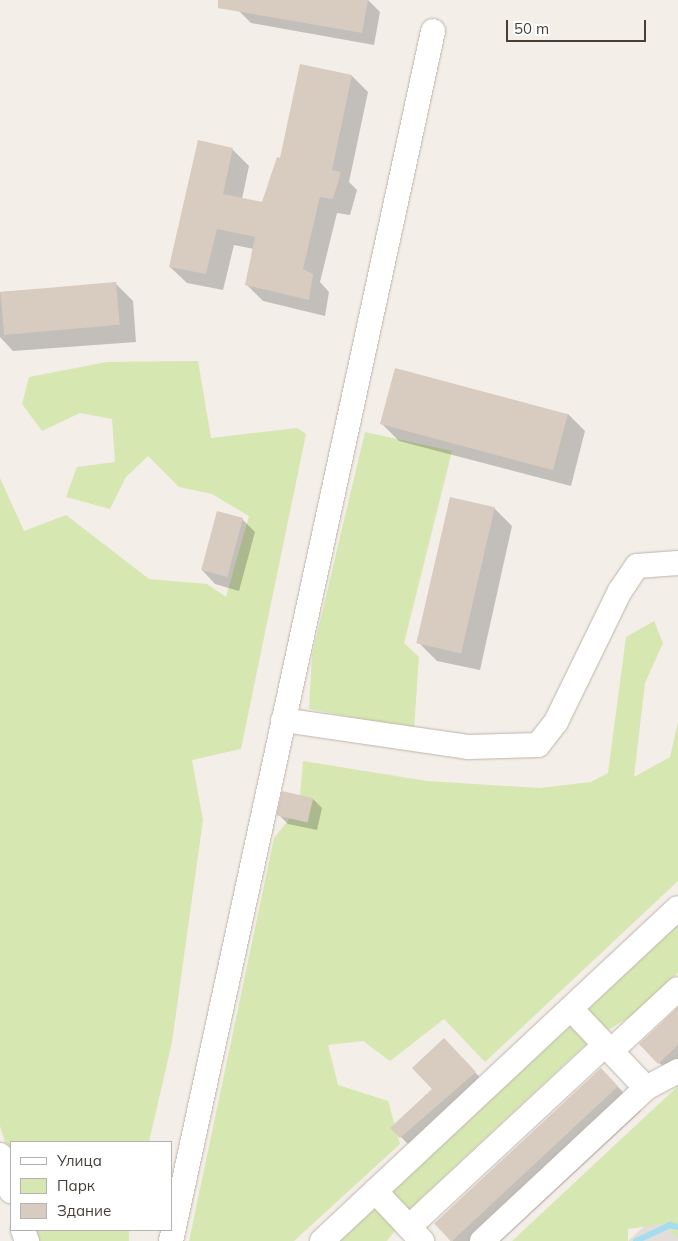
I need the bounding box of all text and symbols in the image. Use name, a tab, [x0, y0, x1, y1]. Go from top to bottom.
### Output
scale bar	[508, 10, 648, 42]
text: 50 m	[514, 19, 549, 38]
legend	[10, 1141, 172, 1231]
text: Улица	[57, 1151, 102, 1170]
text: Парк	[57, 1176, 95, 1195]
text: Здание	[57, 1201, 111, 1220]

